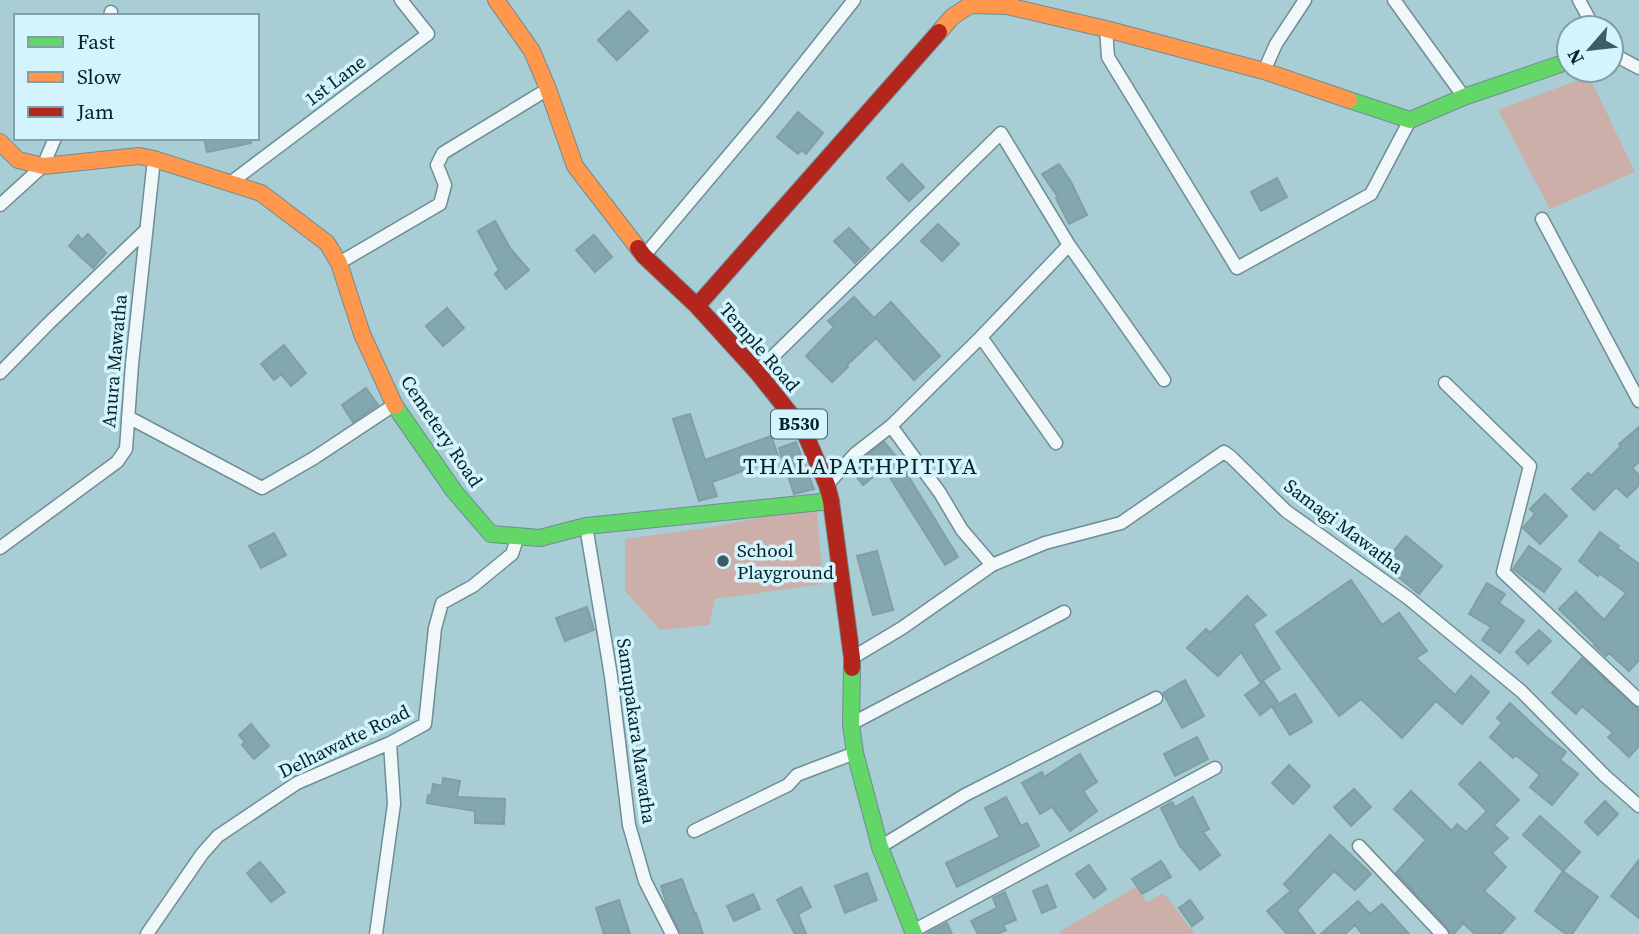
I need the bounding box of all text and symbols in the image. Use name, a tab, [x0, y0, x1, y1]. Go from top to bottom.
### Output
legend	[14, 14, 259, 140]
north arrow	[1555, 14, 1625, 84]
text: Fast	[77, 27, 115, 56]
text: N	[1560, 45, 1590, 69]
street label: 1st Lane	[299, 48, 371, 112]
text: Slow	[77, 62, 121, 91]
text: Jam	[76, 97, 114, 126]
street label: Anura Mawatha	[95, 293, 133, 429]
street label: Temple Road	[714, 297, 806, 397]
street label: Cemetery Road	[395, 370, 489, 492]
road number: B530	[771, 410, 827, 438]
district label: THALAPATHPITIYA	[743, 450, 979, 482]
street label: Samagi Mawatha	[1279, 473, 1409, 580]
place label: School Playground	[737, 537, 834, 585]
marker: School Playground	[715, 553, 731, 569]
street label: Samupakara Mawatha	[611, 637, 663, 826]
street label: Delhawatte Road	[274, 698, 414, 784]

